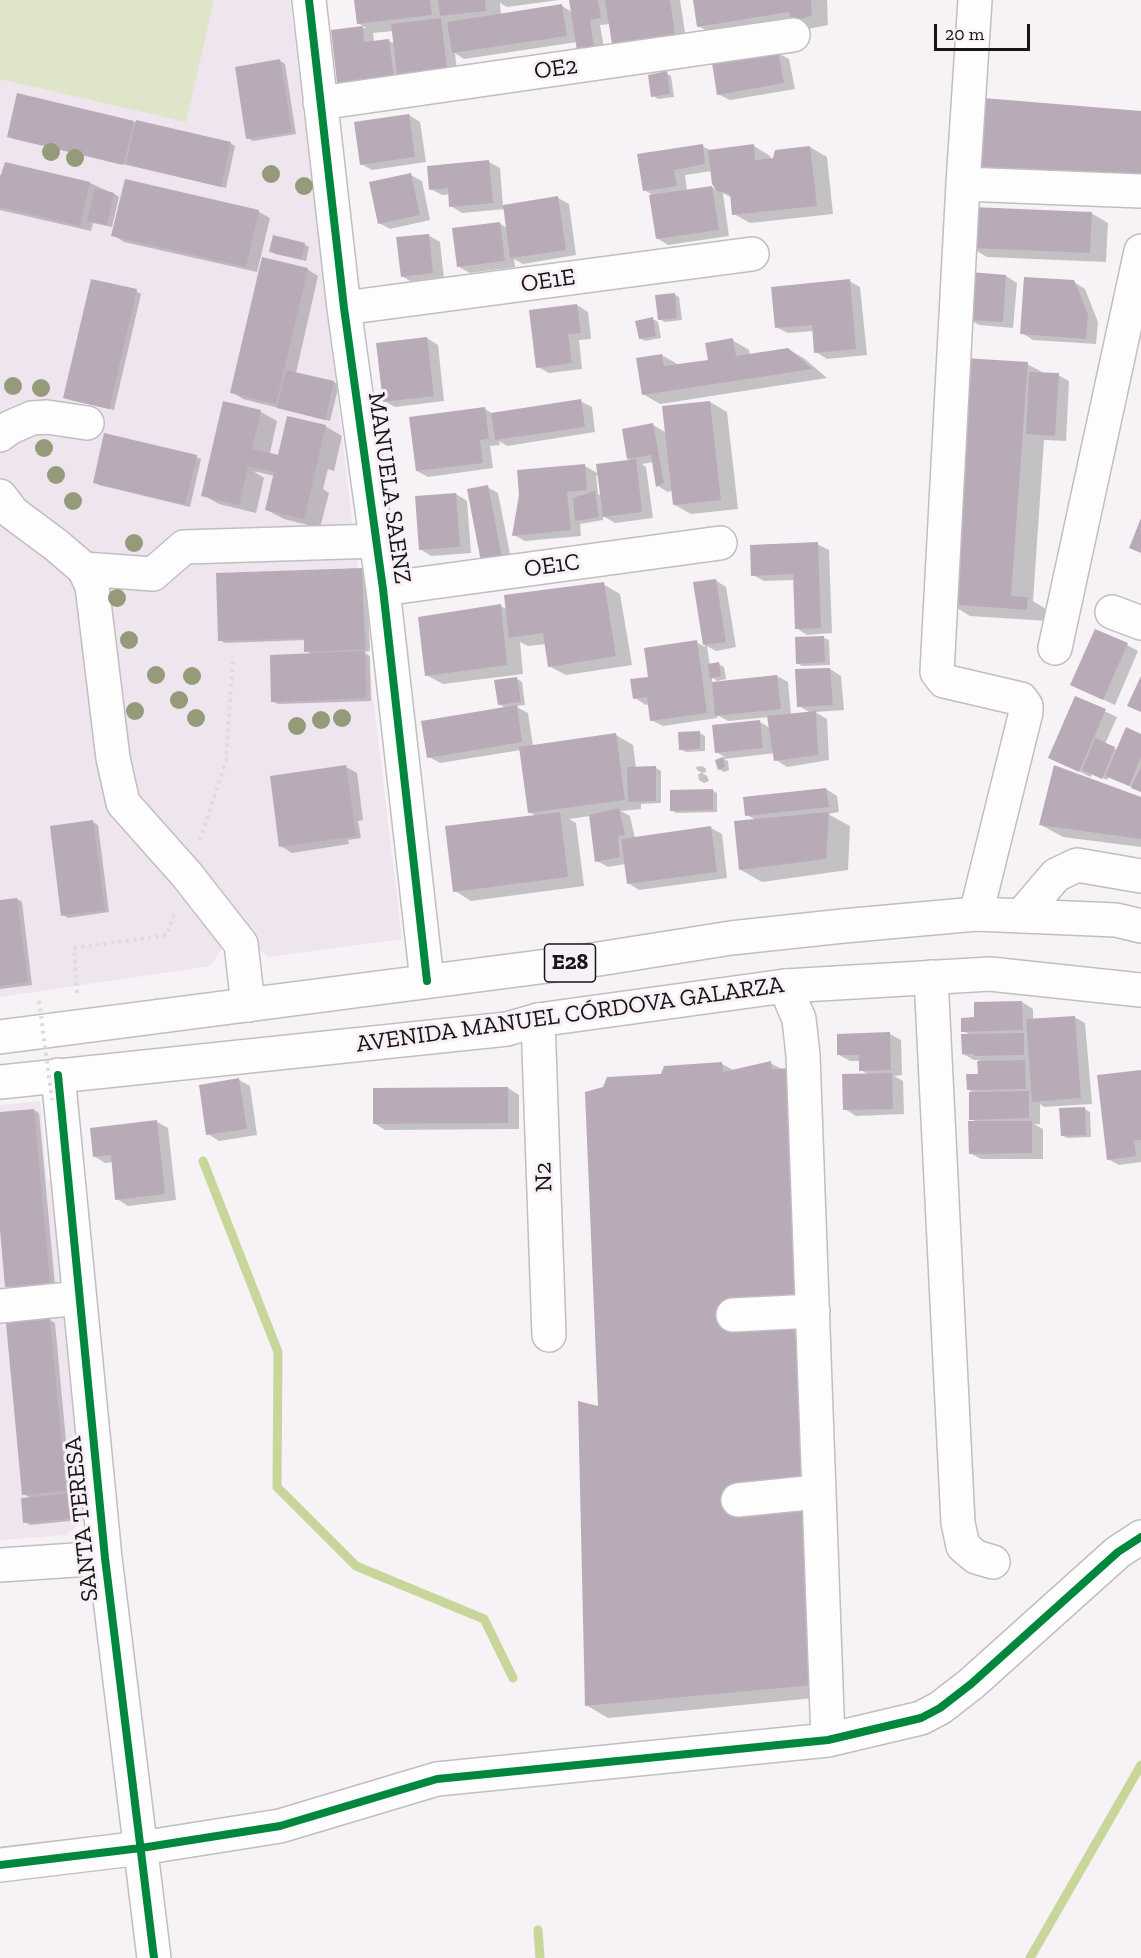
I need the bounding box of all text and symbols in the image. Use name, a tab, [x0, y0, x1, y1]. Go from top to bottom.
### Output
scale bar	[937, 12, 1033, 50]
text: 20 m	[945, 23, 984, 45]
street label: OE2	[532, 52, 580, 86]
street label: OE1E	[519, 263, 577, 299]
street label: MANUELA SAENZ	[361, 390, 417, 586]
street label: OE1C	[522, 548, 582, 584]
road number: E28	[544, 944, 596, 982]
street label: AVENIDA MANUEL CÓRDOVA GALARZA	[354, 971, 786, 1059]
street label: N2	[529, 1161, 559, 1193]
street label: SANTA TERESA	[59, 1435, 105, 1603]

